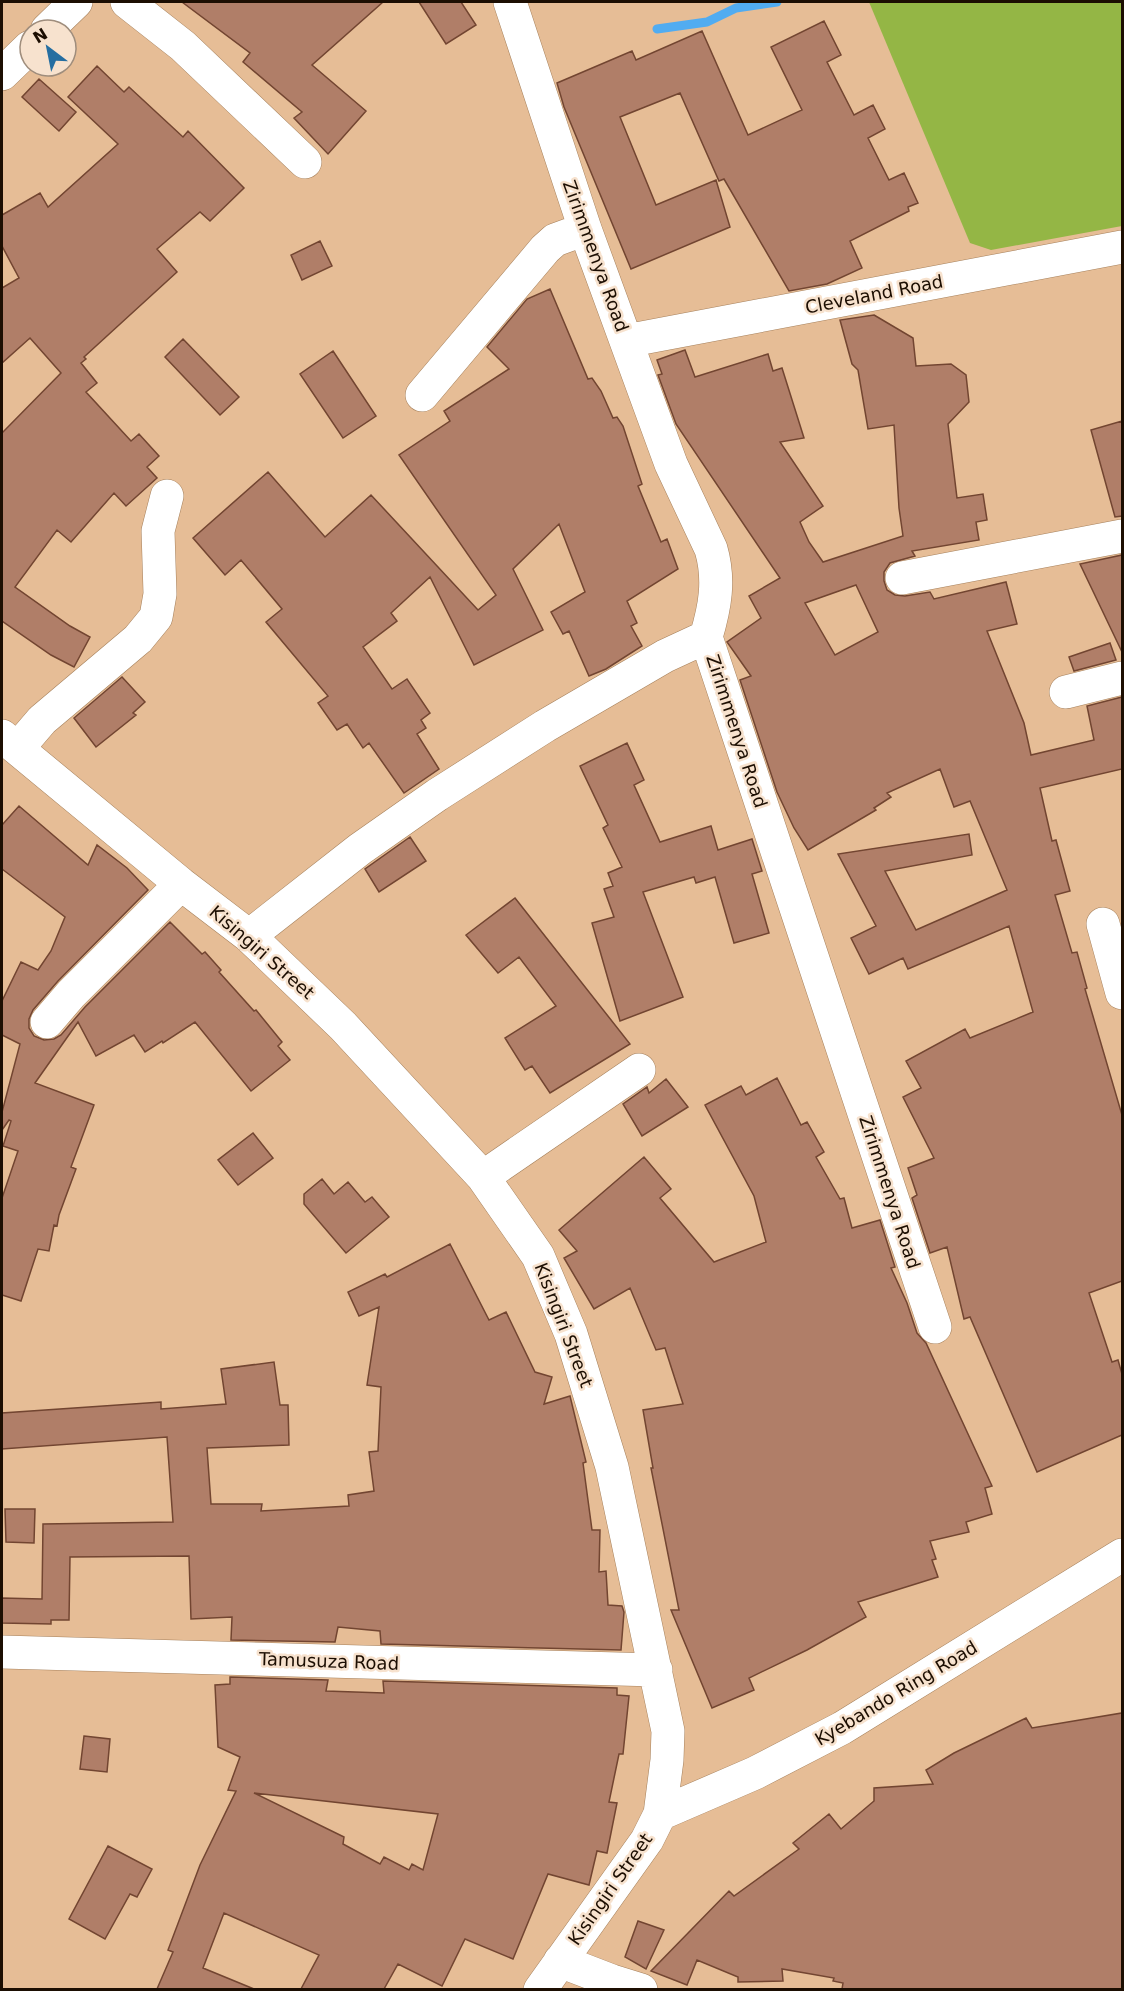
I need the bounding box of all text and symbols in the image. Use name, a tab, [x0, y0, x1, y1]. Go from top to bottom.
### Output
north arrow	[18, 18, 78, 78]
text: N	[30, 24, 51, 47]
street label: Zirimmenya Road	[559, 177, 633, 335]
street label: Cleveland Road	[803, 270, 945, 318]
street label: Zirimmenya Road	[702, 652, 772, 810]
street label: Kisingiri Street	[205, 901, 319, 1003]
street label: Zirimmenya Road	[855, 1113, 925, 1271]
street label: Kisingiri Street	[531, 1260, 597, 1390]
street label: Kyebando Ring Road	[811, 1636, 981, 1750]
street label: Tamusuza Road	[258, 1648, 399, 1674]
street label: Kisingiri Street	[564, 1829, 656, 1949]

